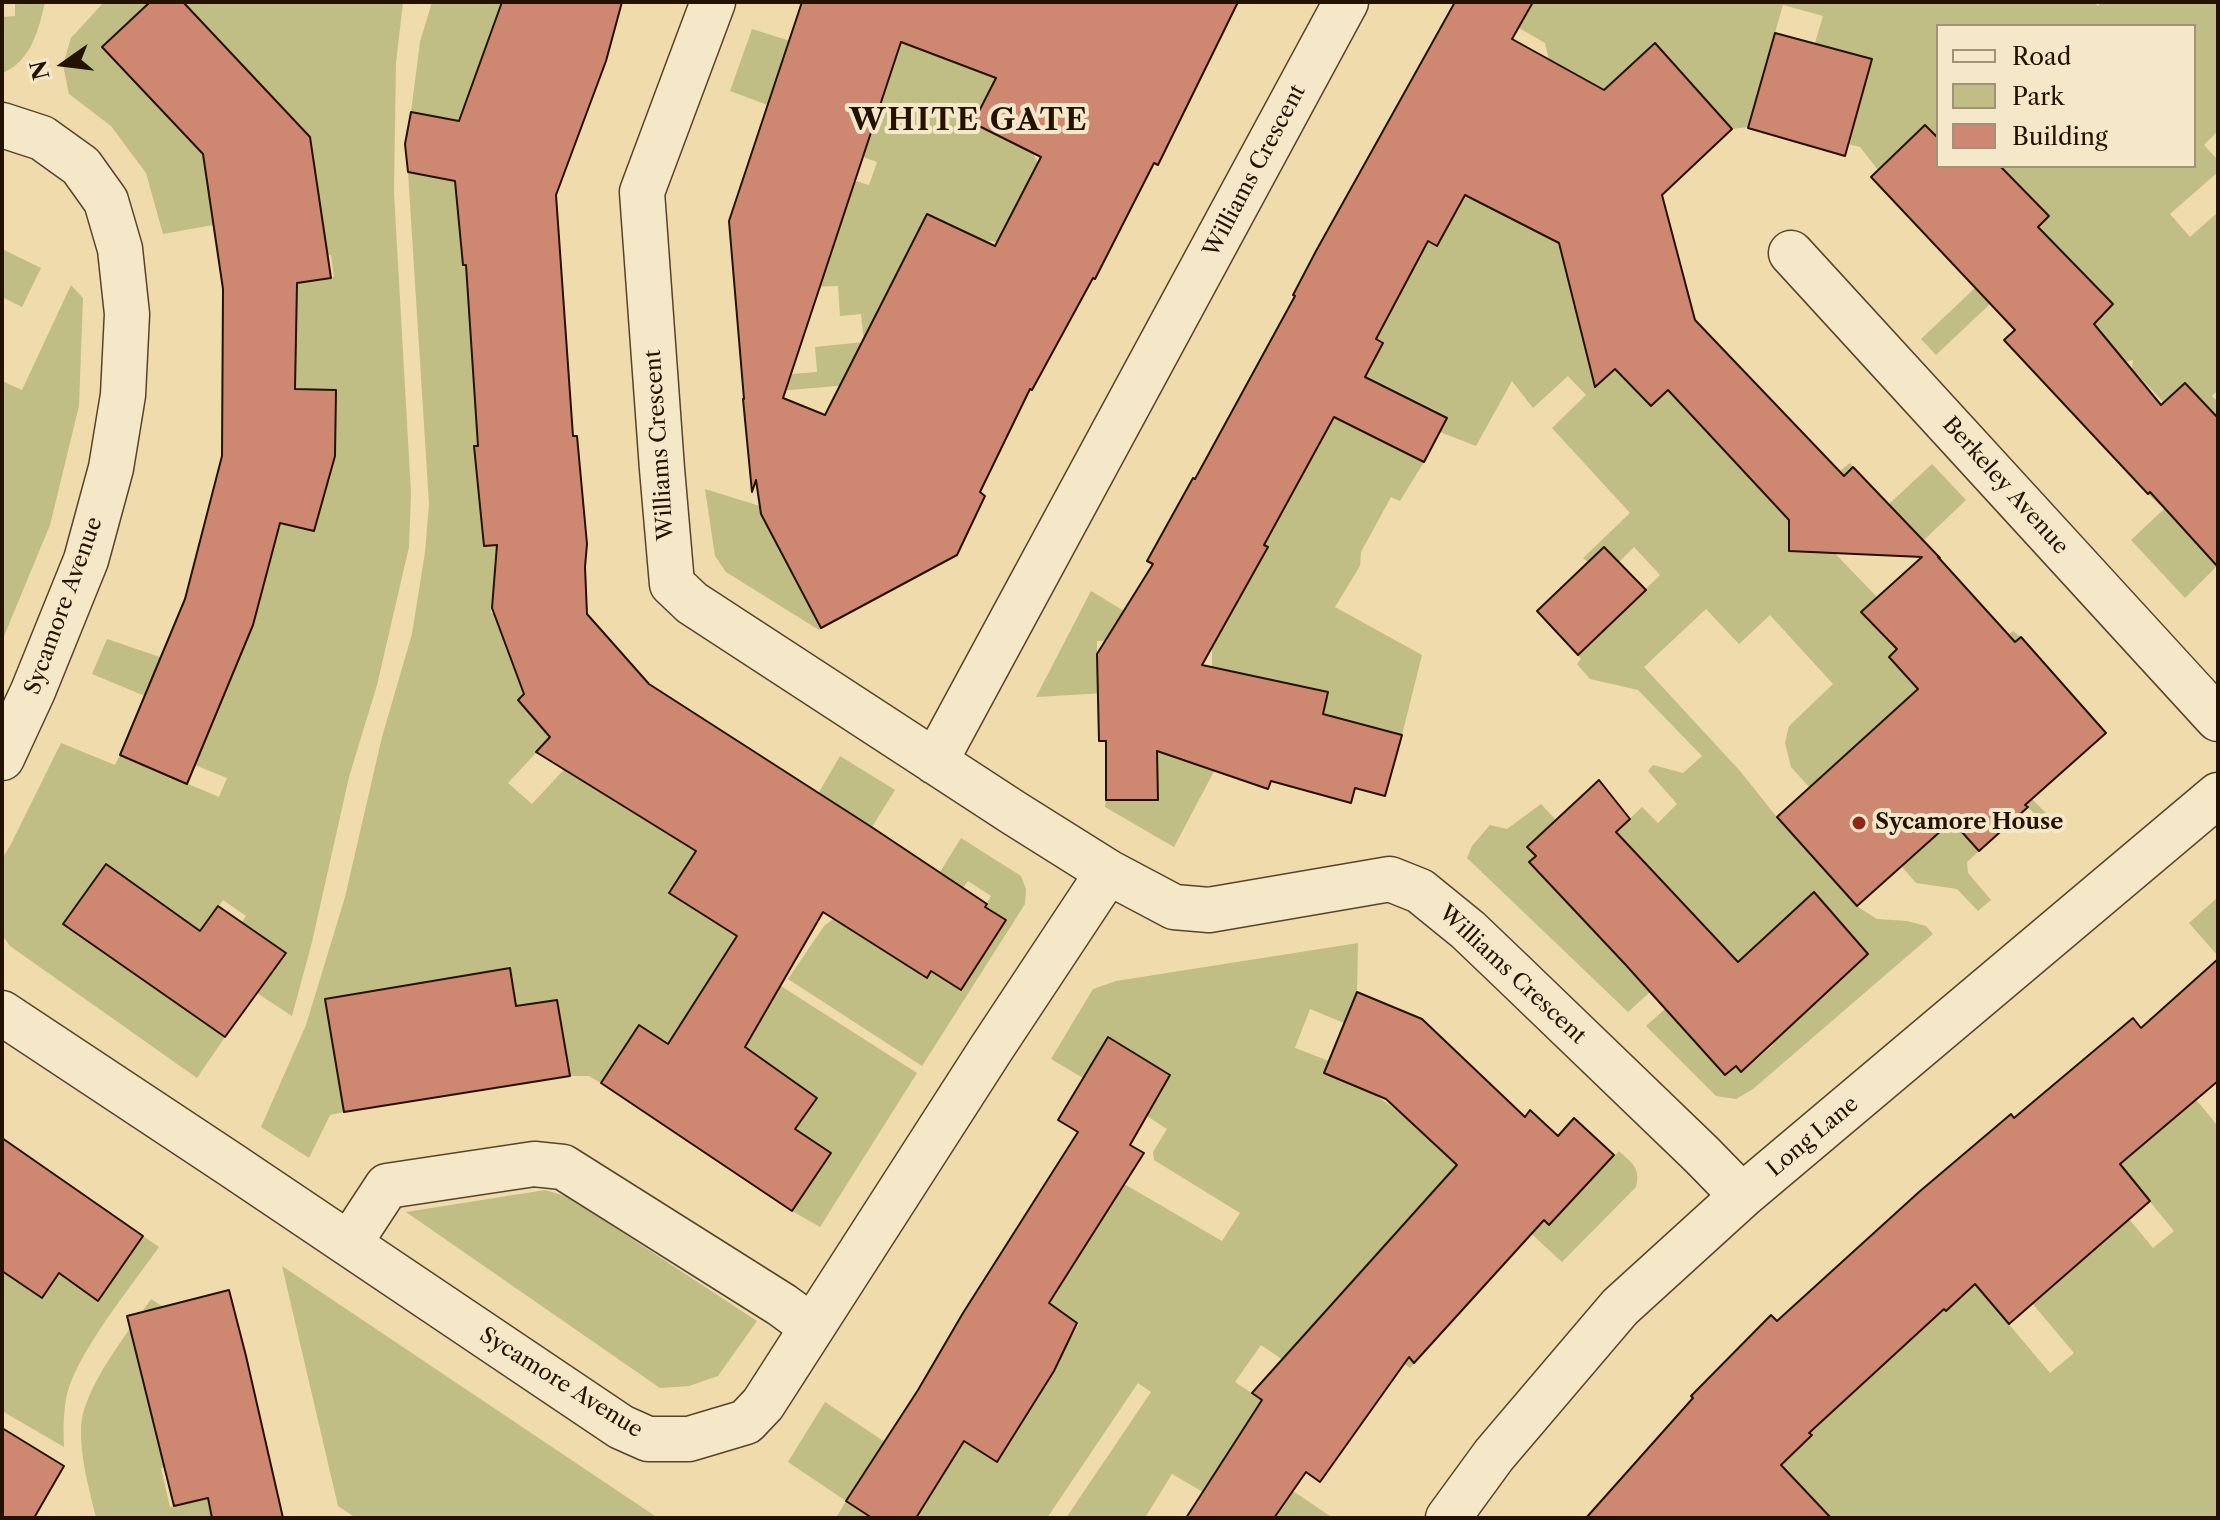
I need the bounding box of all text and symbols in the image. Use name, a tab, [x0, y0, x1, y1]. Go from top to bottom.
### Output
north arrow	[24, 24, 104, 104]
legend	[1936, 24, 2196, 168]
text: Road	[2012, 42, 2071, 71]
text: N	[25, 57, 56, 82]
street label: Williams Crescent	[1198, 80, 1312, 262]
text: Park	[2012, 82, 2064, 111]
district label: WHITE GATE	[849, 103, 1089, 139]
text: Building	[2012, 122, 2108, 151]
street label: Williams Crescent	[640, 349, 680, 541]
street label: Berkeley Avenue	[1936, 412, 2074, 560]
street label: Sycamore Avenue	[20, 514, 108, 698]
place label: Sycamore House	[1875, 810, 2063, 836]
marker: Sycamore House	[1850, 814, 1868, 832]
street label: Williams Crescent	[1433, 900, 1591, 1050]
street label: Long Lane	[1762, 1091, 1864, 1183]
street label: Sycamore Avenue	[475, 1322, 647, 1444]

